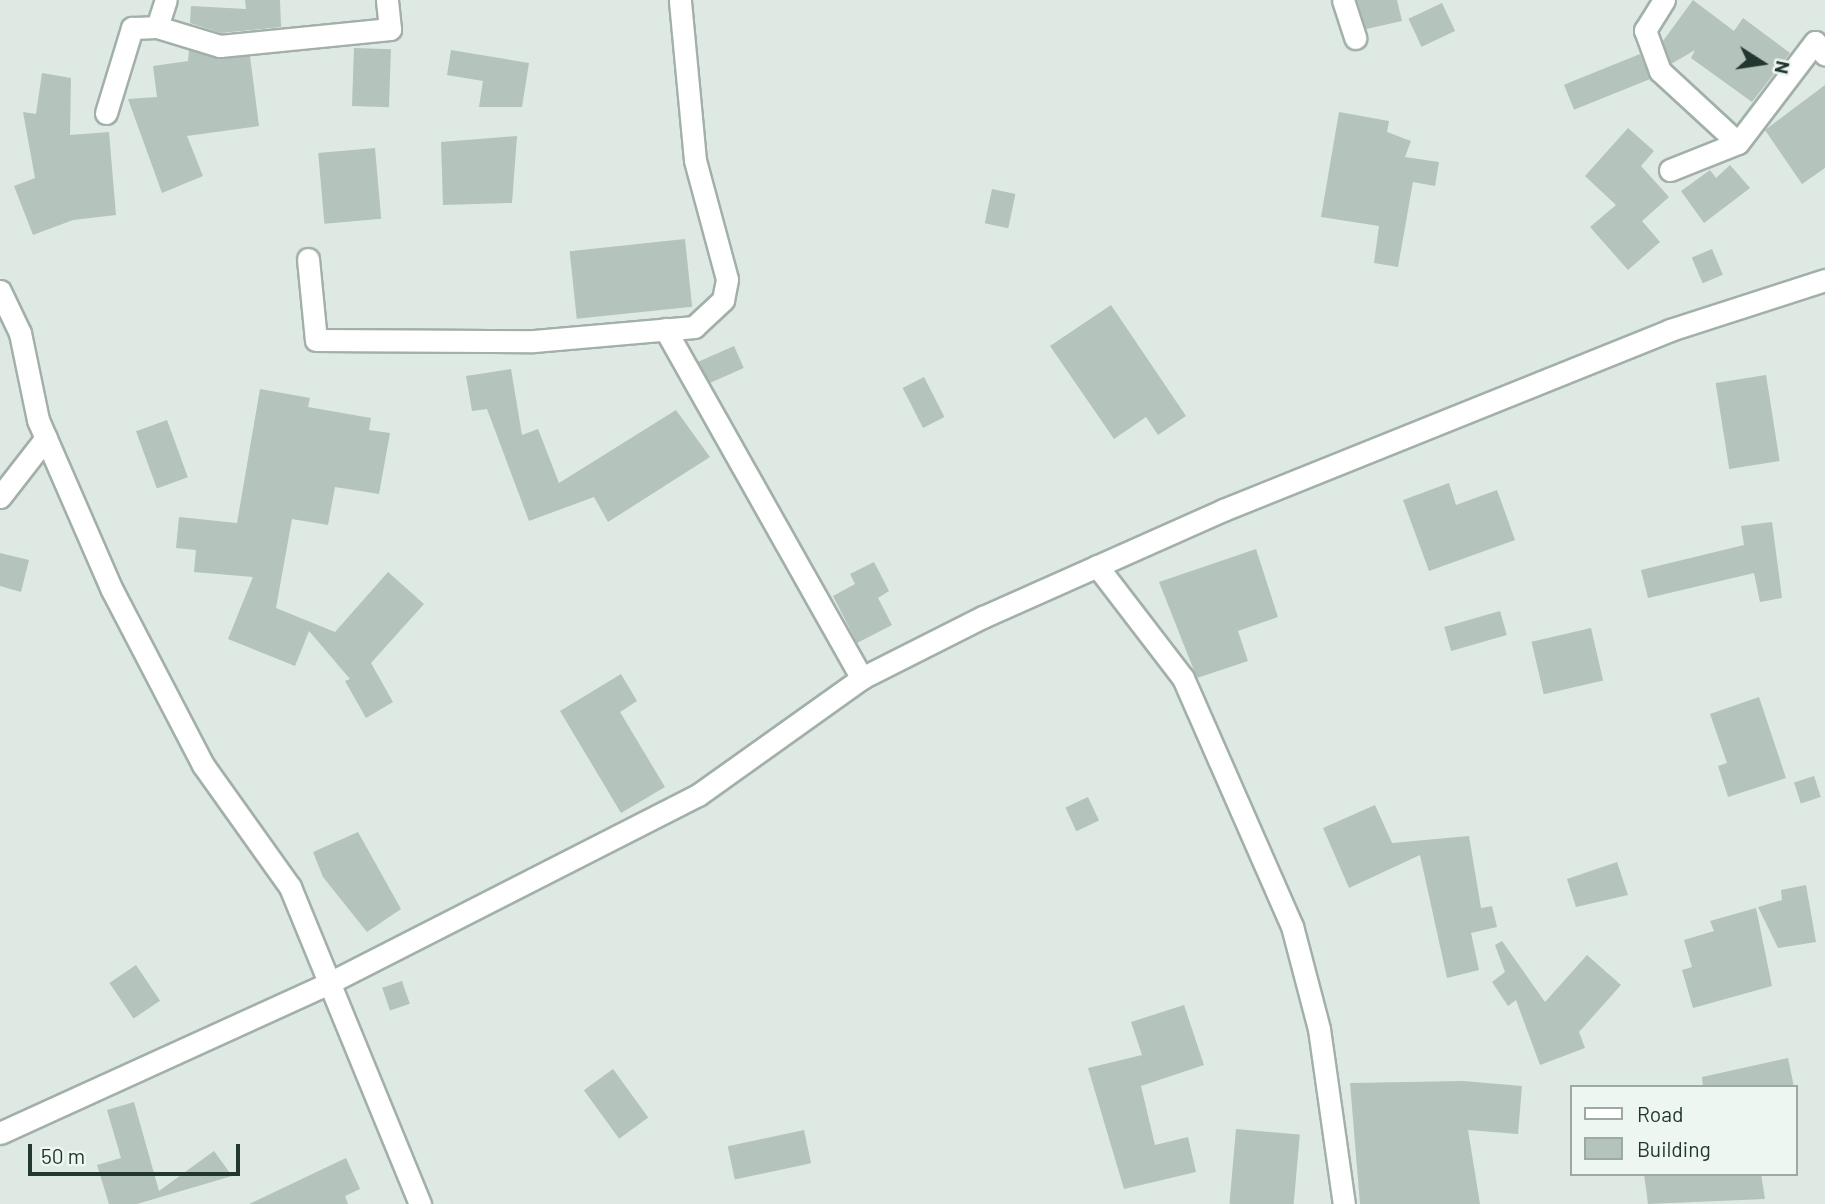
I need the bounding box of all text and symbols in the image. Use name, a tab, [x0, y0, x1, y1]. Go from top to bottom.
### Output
north arrow	[1727, 28, 1797, 98]
text: N	[1770, 59, 1796, 76]
legend	[1570, 1085, 1797, 1176]
text: Road	[1637, 1101, 1683, 1126]
scale bar	[32, 1130, 243, 1174]
text: Building	[1637, 1136, 1711, 1161]
text: 50 m	[41, 1143, 85, 1168]

